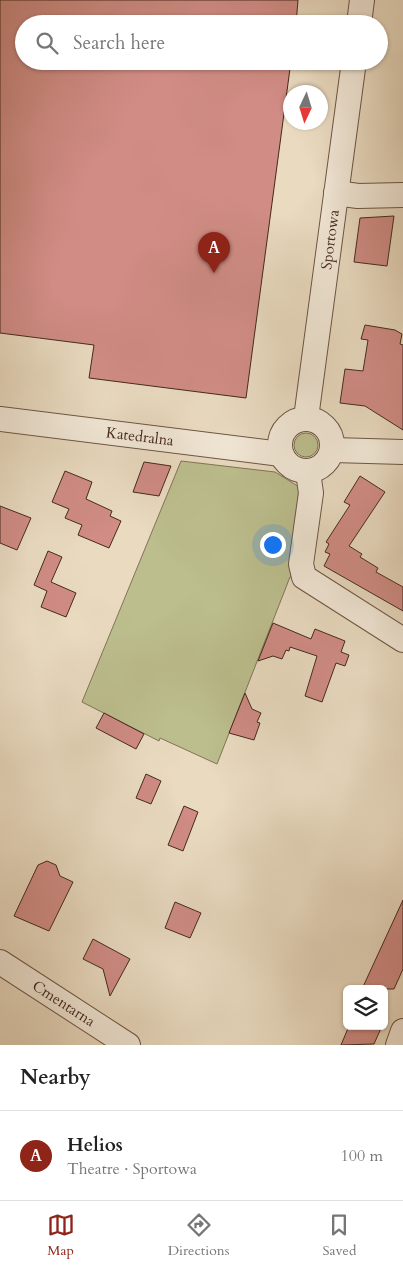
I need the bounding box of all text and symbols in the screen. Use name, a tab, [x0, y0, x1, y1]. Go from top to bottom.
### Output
search box	[15, 15, 388, 70]
icon: search	[33, 29, 61, 57]
text: Search here	[73, 30, 165, 56]
north arrow	[283, 85, 328, 130]
street label: Sportowa	[316, 208, 344, 271]
pin: A	[198, 232, 230, 273]
street label: Katedralna	[105, 422, 175, 451]
your location	[260, 532, 286, 558]
street label: Cmentarna	[28, 976, 100, 1031]
map controls	[343, 985, 388, 1030]
button: layers	[343, 985, 388, 1030]
text: Nearby	[20, 1063, 91, 1092]
text: Helios	[67, 1132, 123, 1158]
text: A	[30, 1145, 42, 1167]
text: 100 m	[341, 1145, 383, 1167]
text: Theatre · Sportowa	[67, 1158, 197, 1180]
tab: Map	[47, 1211, 75, 1260]
tab: Directions	[168, 1211, 229, 1260]
tab: Saved	[322, 1211, 356, 1260]

